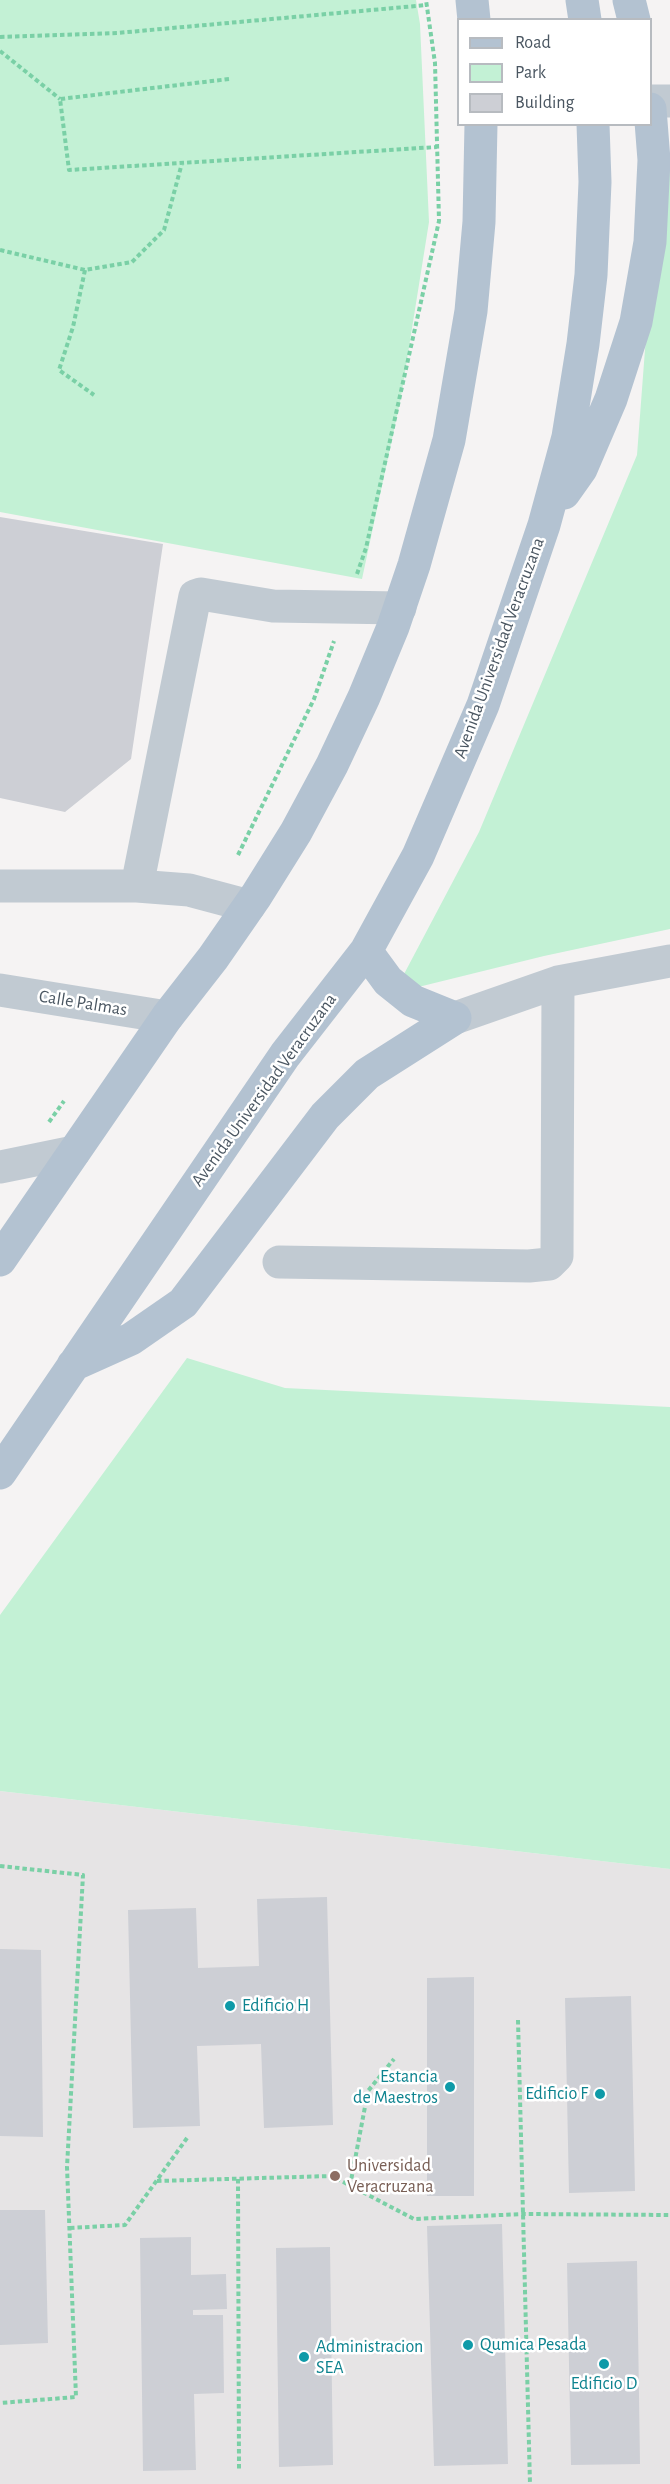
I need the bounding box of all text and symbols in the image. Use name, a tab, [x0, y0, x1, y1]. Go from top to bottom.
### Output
legend	[457, 18, 652, 126]
text: Road	[515, 34, 551, 52]
text: Park	[515, 64, 546, 82]
text: Building	[515, 94, 574, 112]
street label: Avenida Universidad Veracruzana	[449, 535, 549, 761]
street label: Calle Palmas	[37, 985, 129, 1021]
street label: Avenida Universidad Veracruzana	[187, 989, 341, 1191]
place label: Edificio H	[242, 1995, 309, 2017]
marker: Edificio H	[223, 1999, 237, 2013]
place label: Estancia de Maestros	[353, 2066, 438, 2108]
marker: Estancia de Maestros	[443, 2080, 457, 2094]
place label: Edificio F	[525, 2083, 588, 2105]
marker: Edificio F	[593, 2087, 607, 2101]
place label: Universidad Veracruzana	[347, 2155, 434, 2198]
marker: Universidad Veracruzana	[328, 2169, 342, 2183]
place label: Qumica Pesada	[480, 2334, 587, 2356]
place label: Administracion SEA	[316, 2336, 423, 2378]
marker: Qumica Pesada	[461, 2338, 475, 2352]
marker: Administracion SEA	[297, 2350, 311, 2364]
marker: Edificio D	[597, 2357, 611, 2371]
place label: Edificio D	[571, 2373, 637, 2395]

